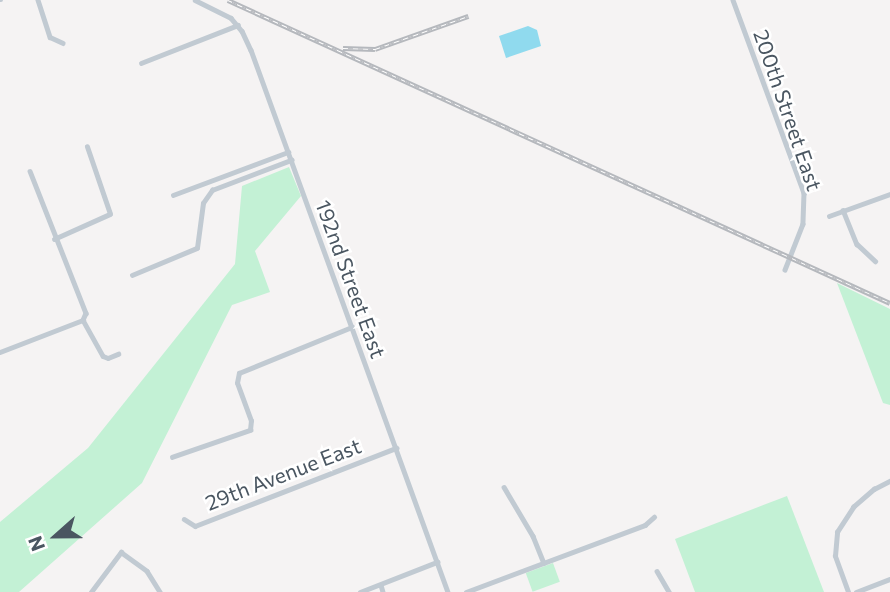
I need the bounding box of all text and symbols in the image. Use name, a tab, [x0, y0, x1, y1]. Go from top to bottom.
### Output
street label: 200th Street East	[749, 26, 827, 194]
street label: 192nd Street East	[311, 196, 391, 362]
street label: 29th Avenue East	[202, 433, 364, 515]
north arrow	[21, 501, 91, 571]
text: N	[23, 533, 49, 554]

